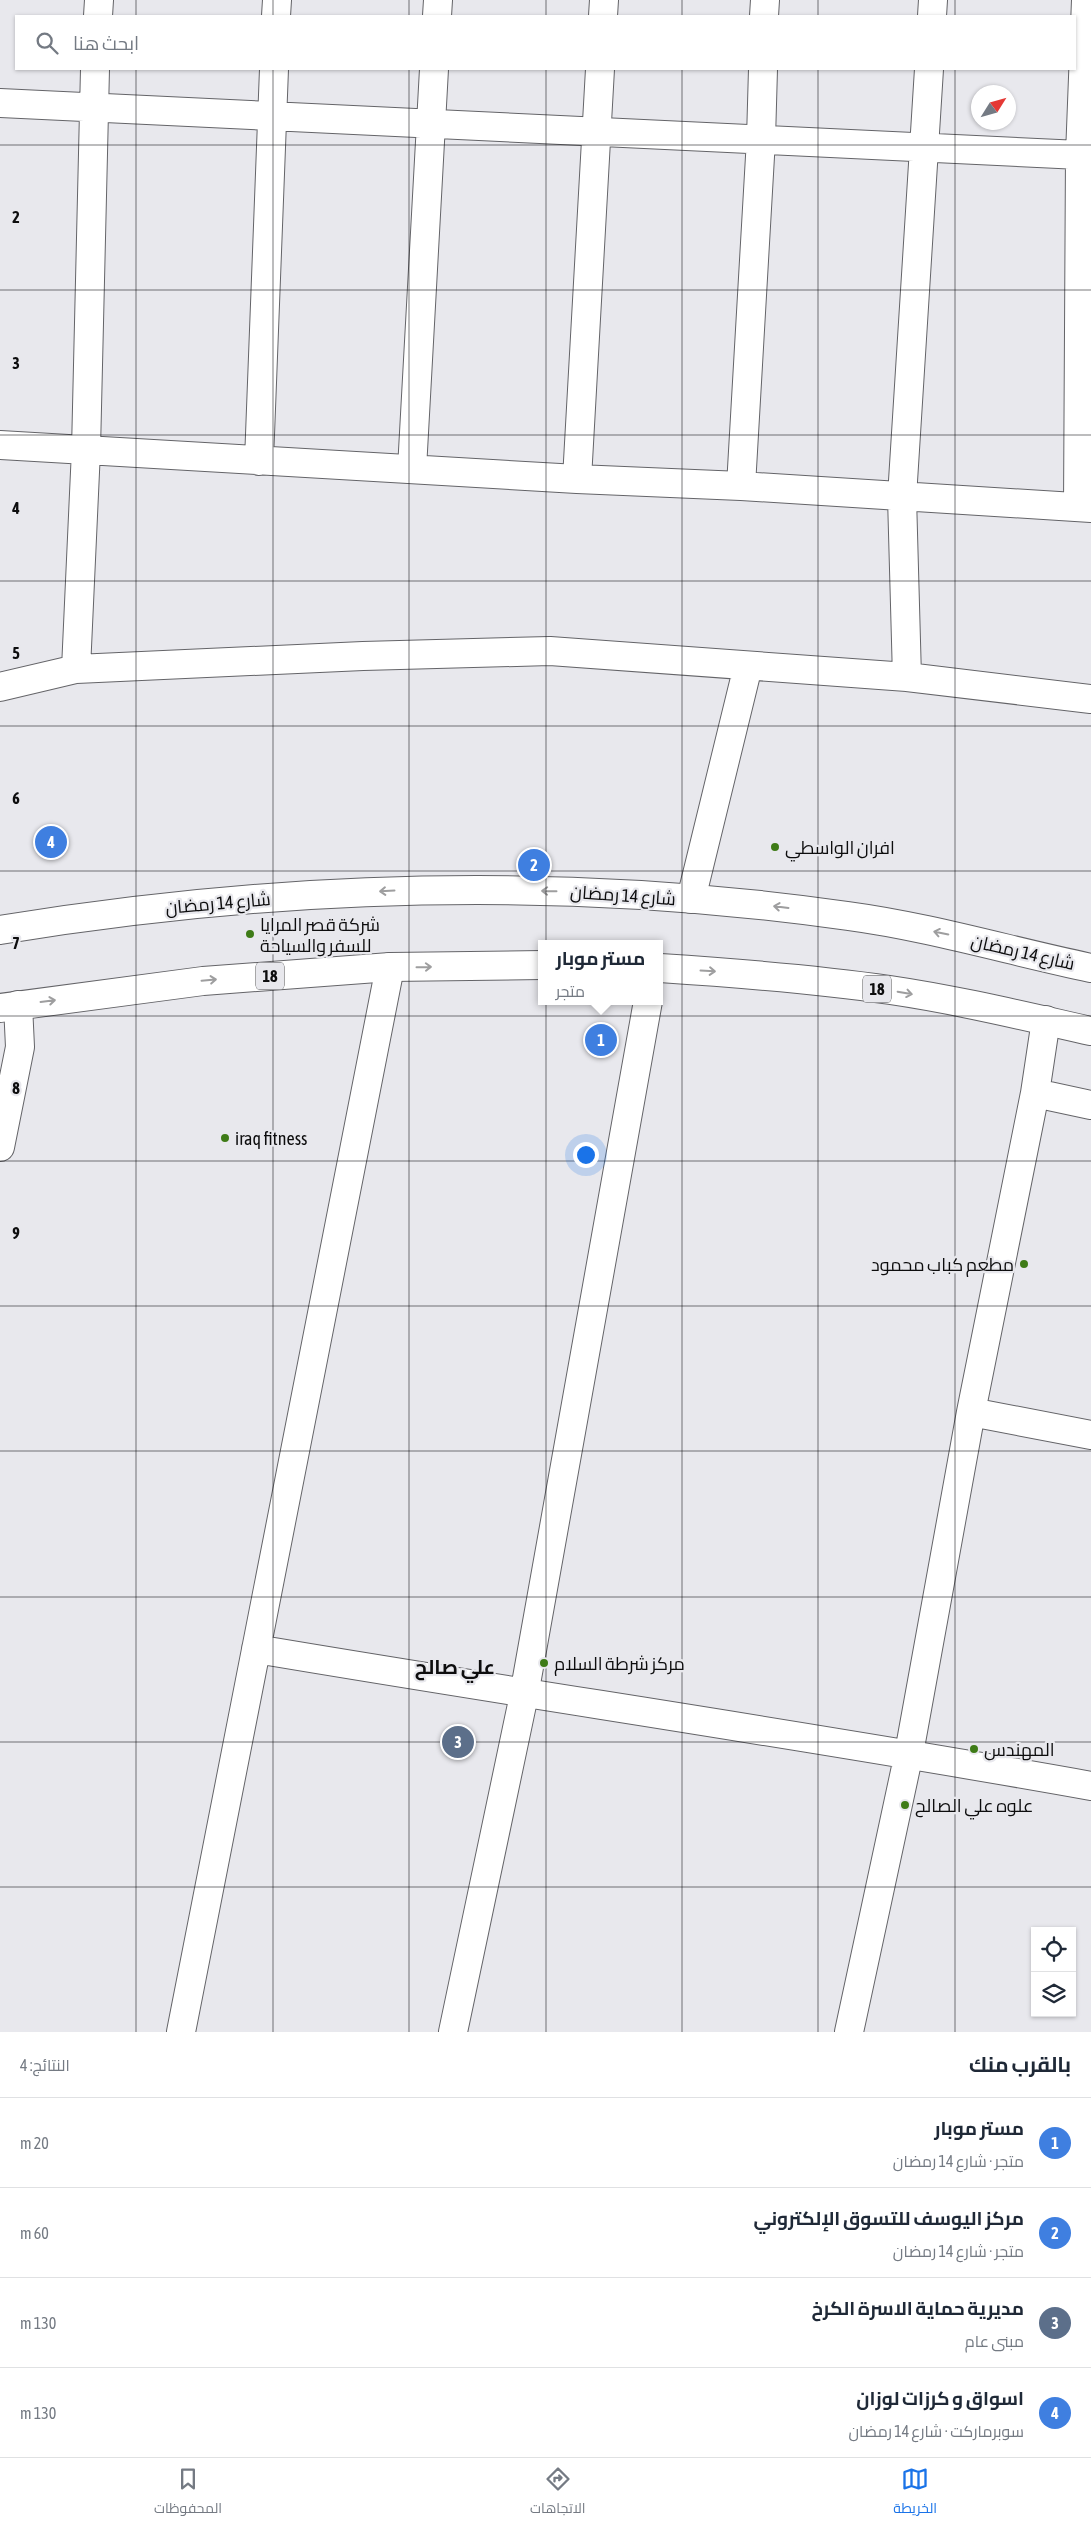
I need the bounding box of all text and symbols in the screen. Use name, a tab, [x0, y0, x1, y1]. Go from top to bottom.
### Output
search box	[15, 15, 1076, 70]
icon: search	[33, 29, 61, 57]
text: ابحث هنا	[73, 32, 139, 54]
north arrow	[971, 85, 1016, 130]
text: 2	[12, 208, 20, 226]
text: 3	[12, 354, 20, 372]
text: 4	[11, 499, 20, 517]
text: 5	[12, 644, 20, 662]
text: 6	[12, 789, 20, 807]
pin: 4	[35, 823, 67, 861]
place label: افران الواسطي	[785, 837, 895, 862]
marker: افران الواسطي	[769, 841, 781, 853]
pin: 2	[518, 846, 550, 884]
street label: شارع 14 رمضان	[569, 881, 676, 911]
one-way arrow	[541, 886, 558, 896]
one-way arrow	[379, 887, 395, 896]
street label: شارع 14 رمضان	[164, 888, 272, 920]
one-way arrow	[773, 902, 789, 912]
place label: شركة قصر المرايا للسفر والسياحة	[260, 914, 380, 957]
marker: شركة قصر المرايا للسفر والسياحة	[244, 928, 256, 940]
one-way arrow	[934, 928, 950, 937]
street label: شارع 14 رمضان	[969, 930, 1077, 976]
text: 7	[12, 934, 20, 952]
popup	[538, 940, 663, 1005]
text: مستر موبار	[556, 947, 645, 969]
road number: 18	[256, 962, 284, 989]
one-way arrow	[416, 962, 432, 971]
one-way arrow	[700, 966, 716, 976]
one-way arrow	[201, 975, 217, 985]
road number: 18	[863, 976, 891, 1002]
text: متجر	[556, 982, 585, 1000]
one-way arrow	[896, 988, 912, 998]
one-way arrow	[40, 996, 56, 1006]
pin: 1	[585, 1021, 617, 1059]
text: 8	[12, 1079, 20, 1097]
place label: iraq fitness	[235, 1128, 307, 1149]
marker: iraq fitness	[219, 1132, 231, 1144]
your location	[573, 1142, 599, 1168]
text: 9	[12, 1224, 20, 1242]
place label: مطعم كباب محمود	[871, 1254, 1014, 1277]
marker: مطعم كباب محمود	[1018, 1258, 1030, 1270]
place label: مركز شرطة السلام	[554, 1653, 685, 1676]
district label: علي صالح	[415, 1655, 495, 1683]
marker: مركز شرطة السلام	[538, 1657, 550, 1669]
pin: 3	[442, 1723, 474, 1761]
place label: المهندس	[984, 1739, 1055, 1761]
marker: المهندس	[968, 1743, 980, 1755]
place label: علوه علي الصالح	[915, 1795, 1033, 1820]
marker: علوه علي الصالح	[899, 1799, 911, 1811]
map controls	[1031, 1927, 1076, 2017]
button: locate	[1031, 1927, 1076, 1972]
button: layers	[1031, 1972, 1076, 2017]
text: بالقرب منك	[969, 2052, 1071, 2076]
text: النتائج: 4	[20, 2056, 70, 2074]
text: مستر موبار	[934, 2117, 1024, 2139]
text: 20 m	[20, 2134, 49, 2152]
text: 1	[1051, 2134, 1059, 2152]
text: متجر · شارع 14 رمضان	[893, 2152, 1024, 2170]
text: مركز اليوسف للتسوق الإلكتروني	[753, 2207, 1024, 2229]
text: 60 m	[20, 2224, 49, 2242]
text: 2	[1051, 2224, 1059, 2242]
text: متجر · شارع 14 رمضان	[893, 2242, 1024, 2260]
text: مديرية حماية الاسرة الكرخ	[812, 2297, 1024, 2319]
text: 130 m	[20, 2314, 56, 2332]
text: 3	[1051, 2314, 1059, 2332]
text: مبنى عام	[965, 2332, 1024, 2350]
text: اسواق و كرزات لوزان	[856, 2387, 1024, 2409]
text: 130 m	[20, 2404, 56, 2422]
text: 4	[1051, 2404, 1059, 2422]
text: سوبرماركت · شارع 14 رمضان	[848, 2422, 1024, 2440]
tab: المحفوظات	[154, 2465, 222, 2521]
tab: الاتجاهات	[530, 2465, 585, 2521]
tab: الخريطة	[893, 2465, 937, 2521]

